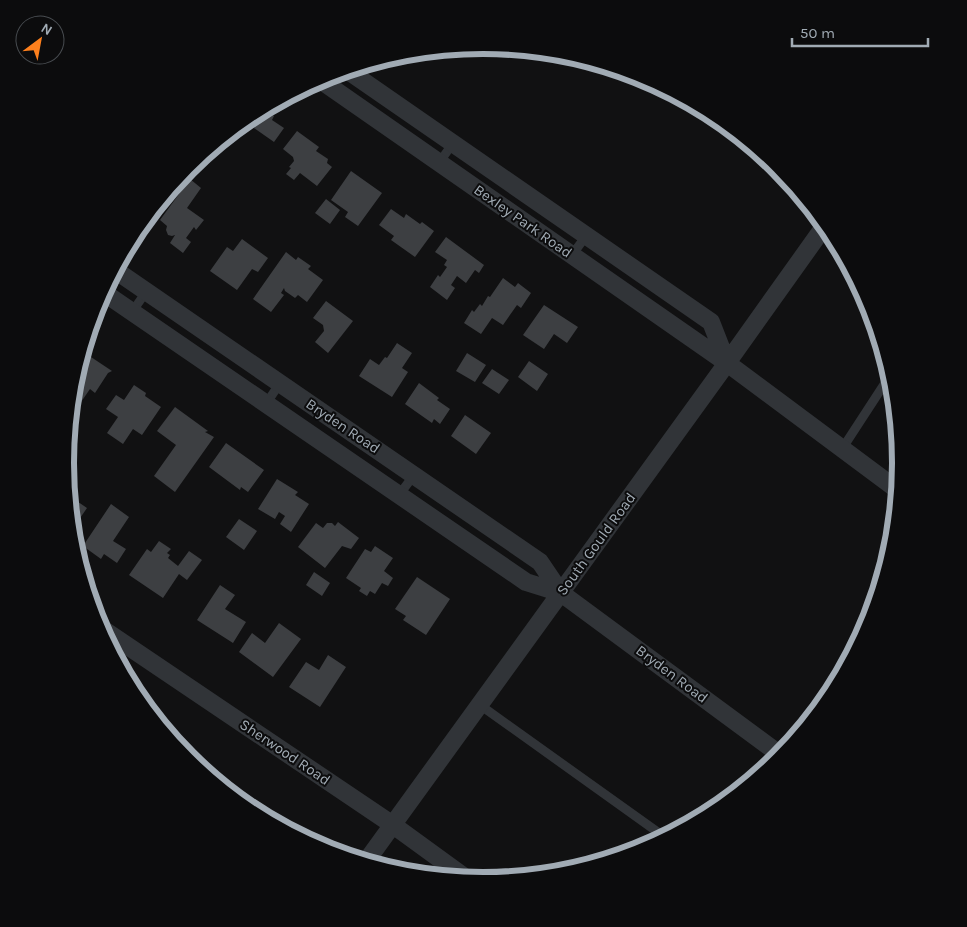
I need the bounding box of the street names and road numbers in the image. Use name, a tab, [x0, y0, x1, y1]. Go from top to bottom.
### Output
street label: Bexley Park Road	[470, 180, 576, 262]
street label: Bryden Road	[303, 395, 383, 457]
street label: South Gould Road	[553, 489, 639, 599]
street label: Bryden Road	[632, 641, 712, 707]
street label: Sherwood Road	[236, 715, 334, 789]

